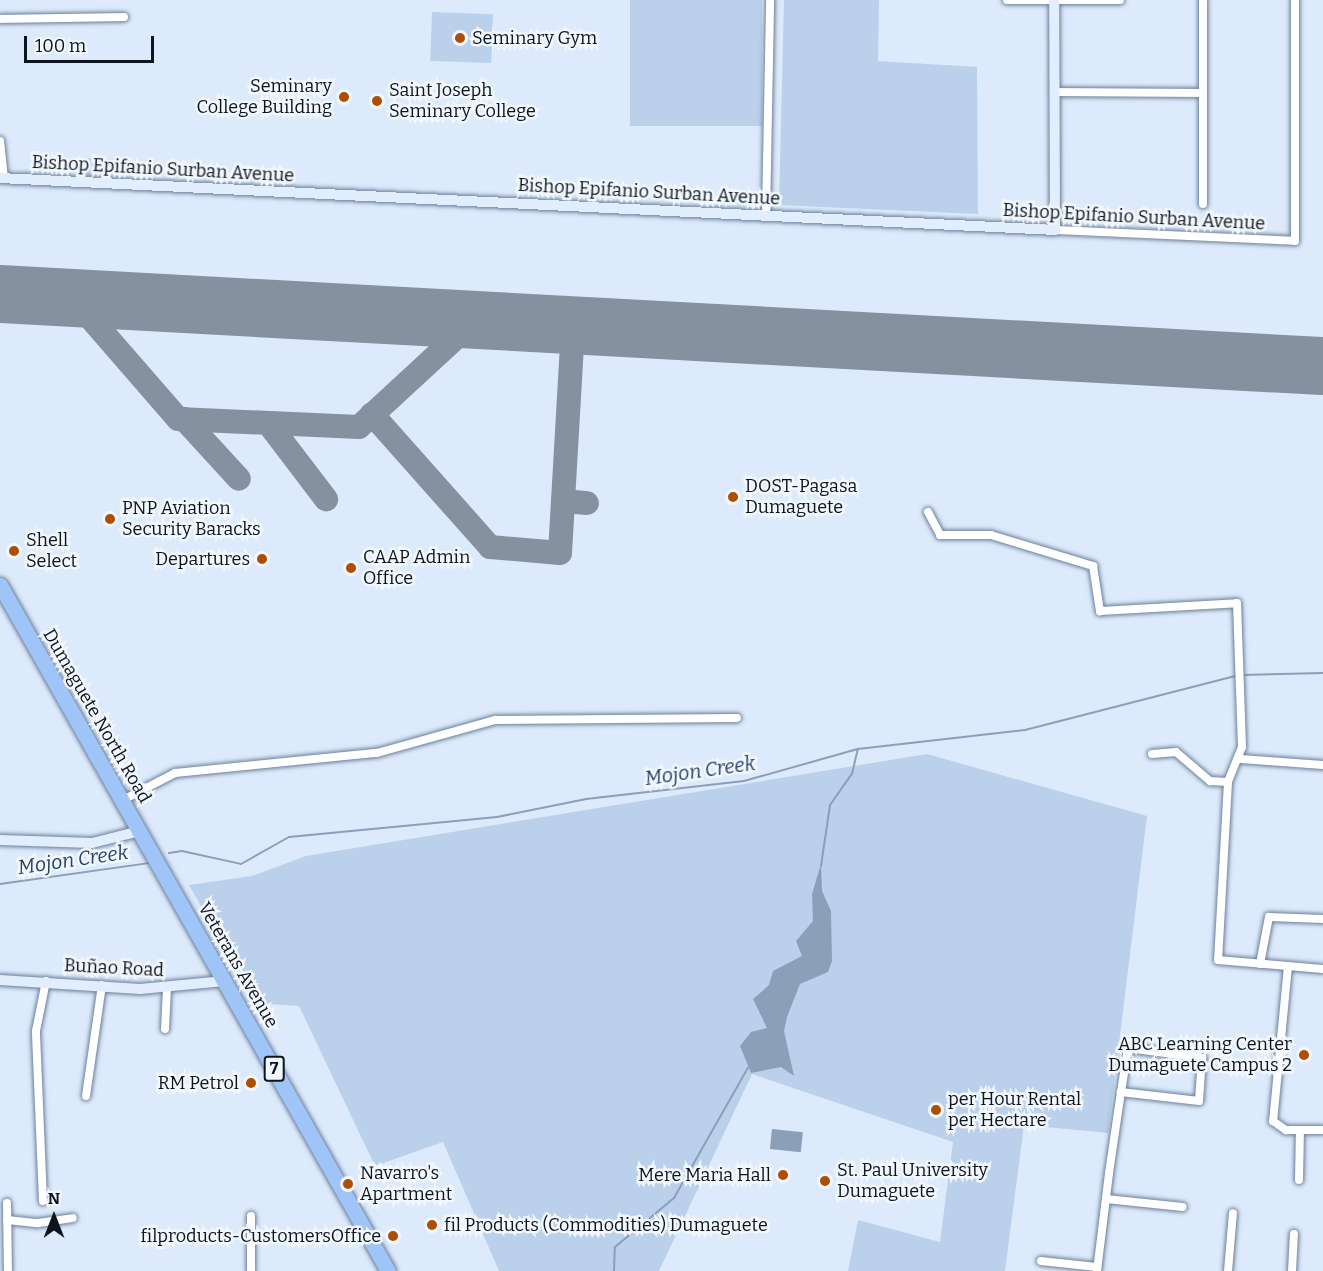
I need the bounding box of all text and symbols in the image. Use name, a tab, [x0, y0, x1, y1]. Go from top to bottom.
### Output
scale bar	[27, 24, 158, 62]
place label: Seminary Gym	[472, 27, 597, 49]
marker: Seminary Gym	[453, 31, 467, 45]
text: 100 m	[35, 35, 86, 57]
place label: Seminary College Building	[197, 76, 332, 118]
place label: Saint Joseph Seminary College	[389, 80, 536, 122]
marker: Seminary College Building	[337, 90, 351, 104]
marker: Saint Joseph Seminary College	[370, 94, 384, 108]
street label: Bishop Epifanio Surban Avenue	[31, 151, 295, 187]
street label: Bishop Epifanio Surban Avenue	[517, 174, 781, 210]
street label: Bishop Epifanio Surban Avenue	[1002, 199, 1266, 235]
place label: DOST-Pagasa Dumaguete	[745, 476, 857, 518]
marker: DOST-Pagasa Dumaguete	[726, 490, 740, 504]
place label: PNP Aviation Security Baracks	[122, 498, 260, 540]
marker: PNP Aviation Security Baracks	[103, 512, 117, 526]
place label: Shell Select	[26, 530, 77, 572]
marker: Shell Select	[7, 544, 21, 558]
place label: CAAP Admin Office	[363, 547, 470, 590]
place label: Departures	[155, 548, 250, 570]
marker: Departures	[255, 552, 269, 566]
marker: CAAP Admin Office	[344, 561, 358, 575]
street label: Dumaguete North Road	[38, 625, 156, 807]
water label: Mojon Creek	[643, 751, 757, 791]
water label: Mojon Creek	[16, 840, 130, 880]
street label: Veterans Avenue	[193, 898, 283, 1032]
street label: Buñao Road	[64, 955, 164, 981]
place label: ABC Learning Center Dumaguete Campus 2	[1108, 1034, 1292, 1076]
marker: ABC Learning Center Dumaguete Campus 2	[1297, 1048, 1311, 1062]
road number: 7	[264, 1056, 284, 1082]
place label: RM Petrol	[158, 1072, 239, 1094]
marker: RM Petrol	[244, 1076, 258, 1090]
place label: per Hour Rental per Hectare	[948, 1089, 1081, 1132]
marker: per Hour Rental per Hectare	[929, 1103, 943, 1117]
place label: St. Paul University Dumaguete	[837, 1160, 988, 1202]
place label: Navarro's Apartment	[360, 1163, 452, 1206]
place label: Mere Maria Hall	[638, 1164, 771, 1186]
marker: Mere Maria Hall	[776, 1168, 790, 1182]
marker: St. Paul University Dumaguete	[818, 1174, 832, 1188]
marker: Navarro's Apartment	[341, 1177, 355, 1191]
north arrow	[24, 1187, 84, 1247]
text: N	[48, 1189, 60, 1208]
place label: fil Products (Commodities) Dumaguete	[444, 1214, 768, 1236]
marker: fil Products (Commodities) Dumaguete	[425, 1218, 439, 1232]
place label: filproducts-CustomersOffice	[140, 1225, 381, 1247]
marker: filproducts-CustomersOffice	[386, 1229, 400, 1243]

